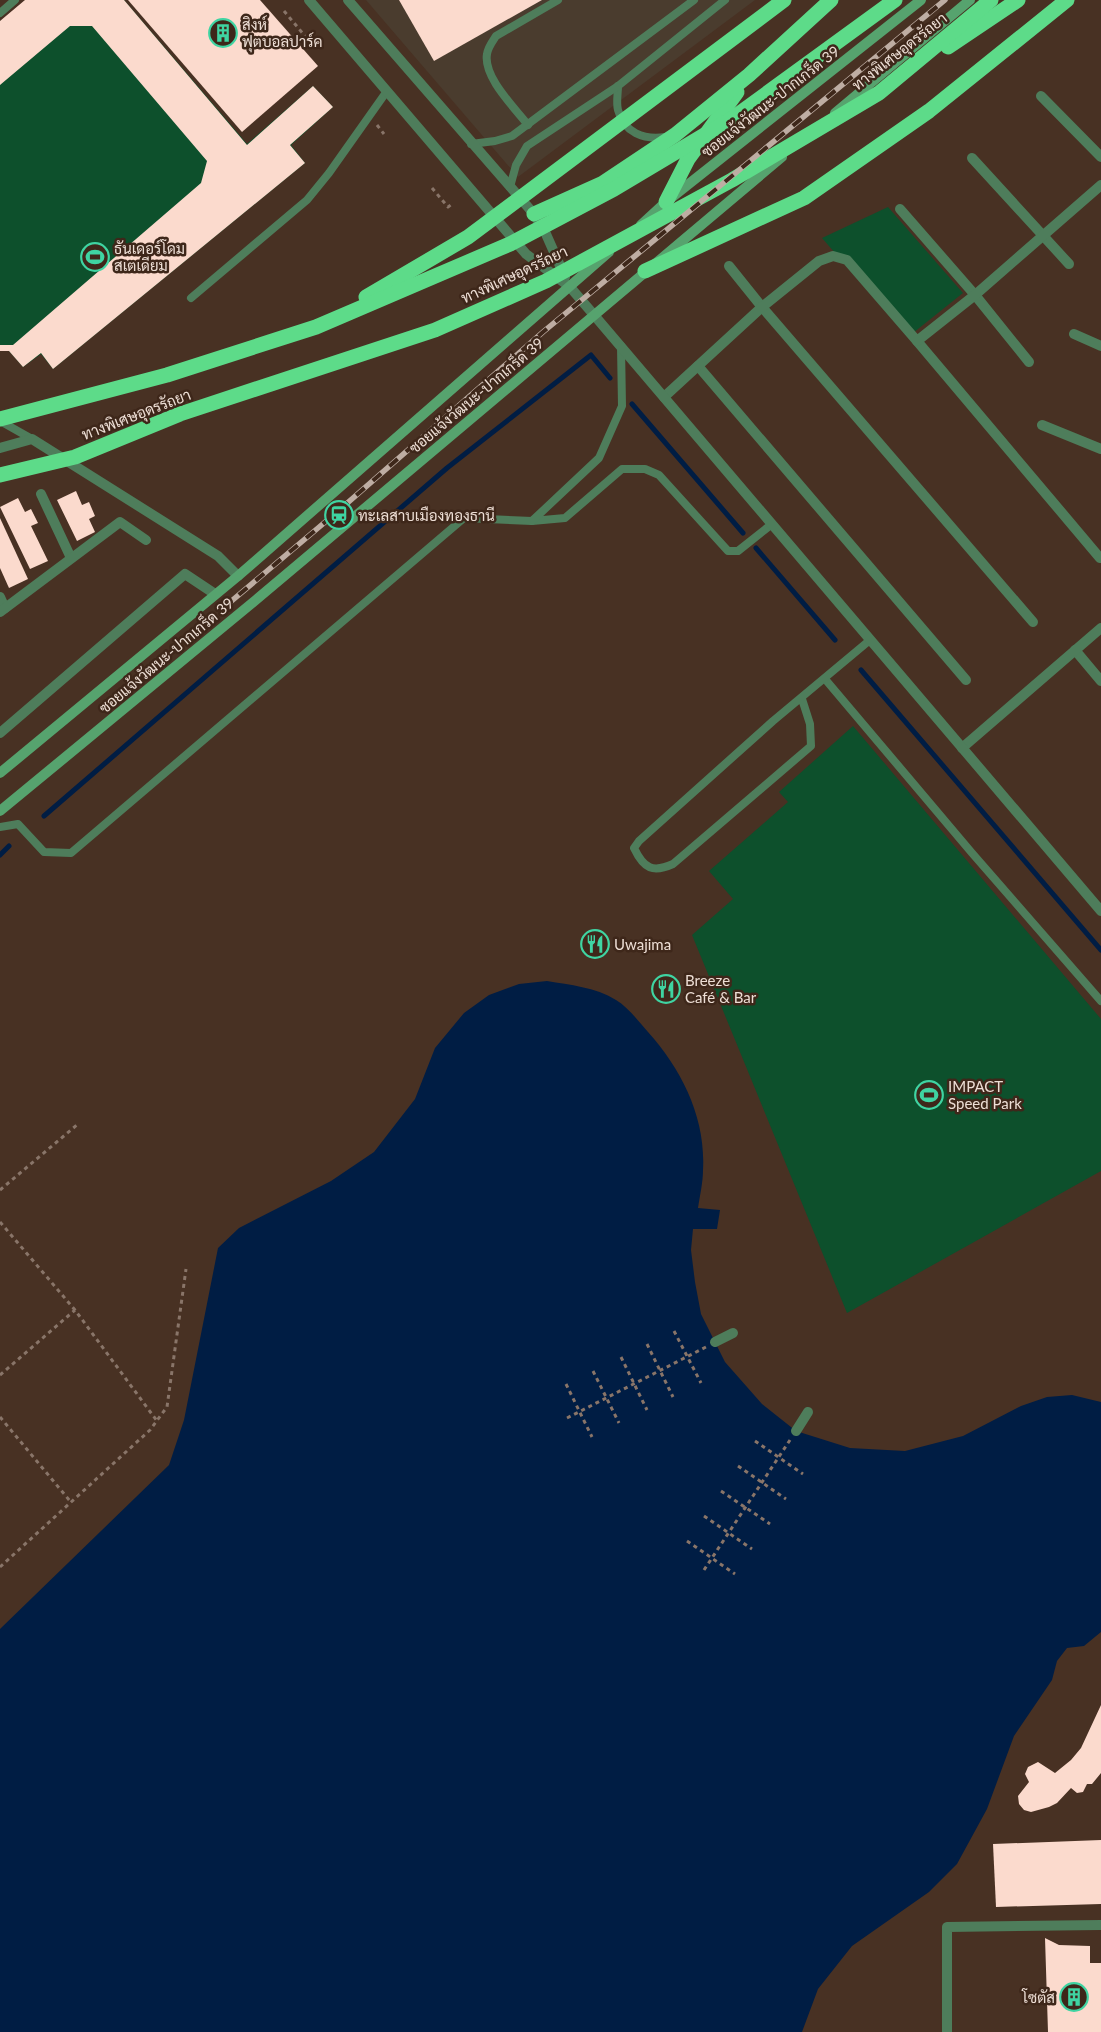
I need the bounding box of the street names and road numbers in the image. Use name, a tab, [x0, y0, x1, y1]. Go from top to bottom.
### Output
street label: ทางพิเศษอุดรรัถยา	[848, 8, 952, 96]
street label: ซอยแจ้งวัฒนะ-ปากเกร็ด 39	[697, 41, 843, 160]
street label: ทางพิเศษอุดรรัถยา	[458, 241, 571, 309]
street label: ซอยแจ้งวัฒนะ-ปากเกร็ด 39	[404, 333, 547, 457]
street label: ทางพิเศษอุดรรัถยา	[79, 385, 194, 446]
street label: ซอยแจ้งวัฒนะ-ปากเกร็ด 39	[94, 593, 237, 717]

